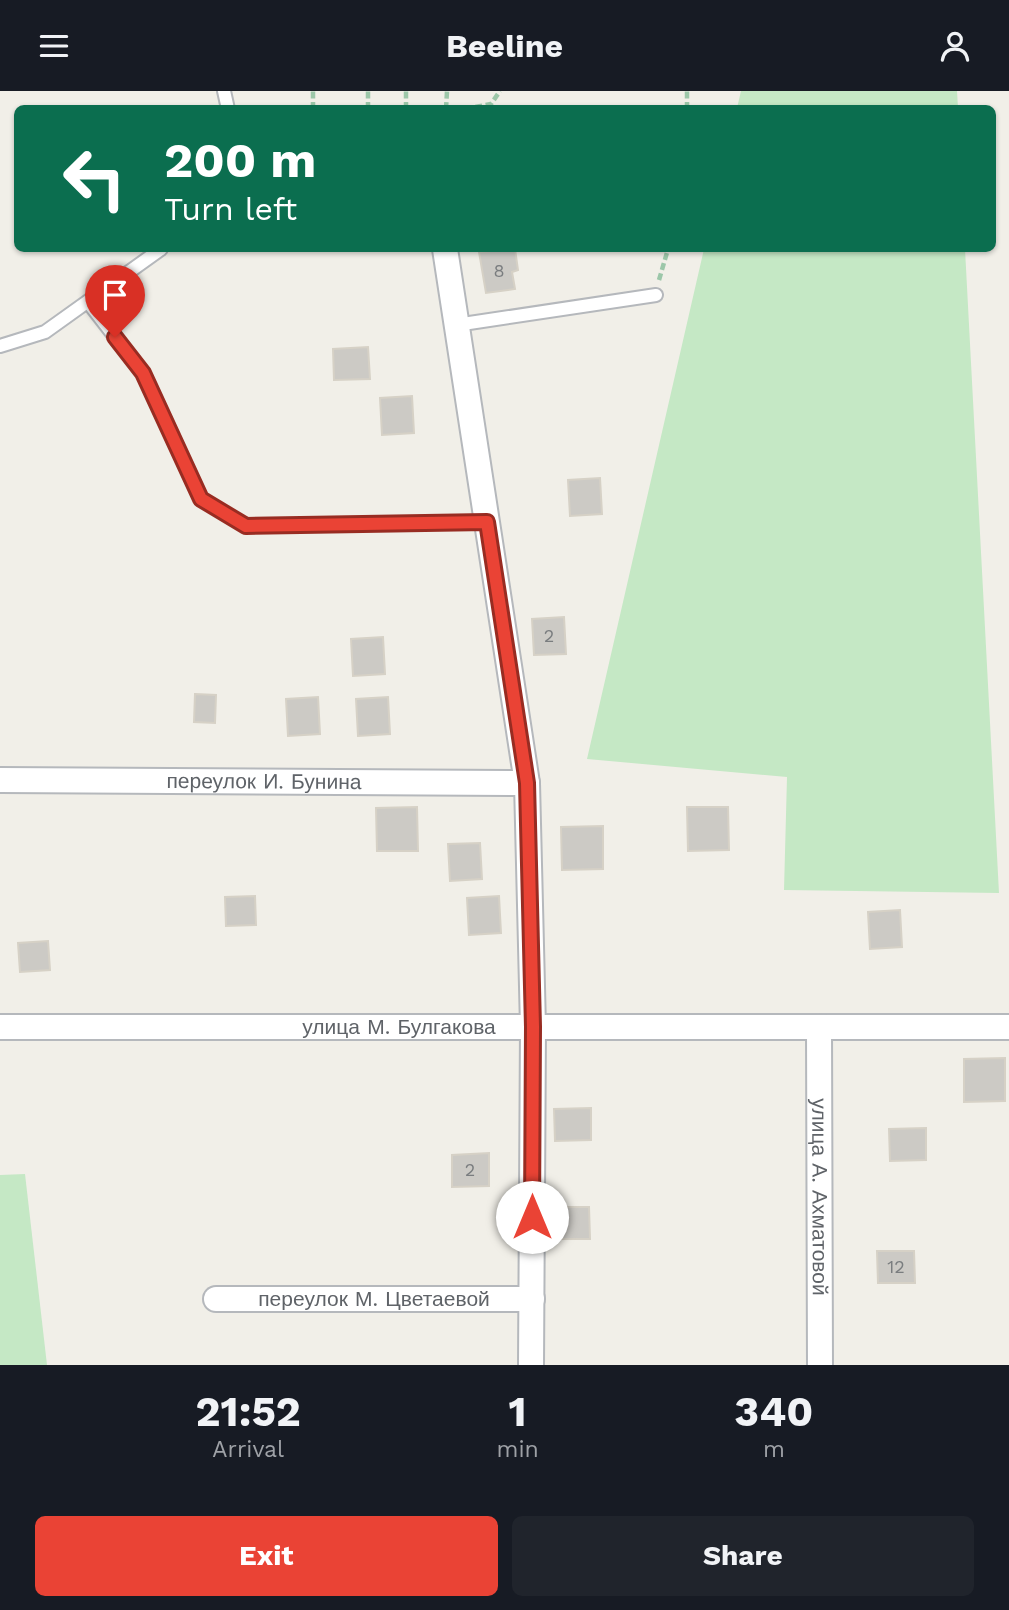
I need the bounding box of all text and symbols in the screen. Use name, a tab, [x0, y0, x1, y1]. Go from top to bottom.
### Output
icon: menu	[35, 27, 73, 65]
text: Beeline	[446, 27, 563, 65]
icon: person	[936, 27, 974, 65]
text: 200 m	[164, 131, 316, 189]
icon: left	[49, 133, 140, 224]
text: Turn left	[164, 190, 297, 228]
house number: 8	[493, 260, 505, 281]
pin	[85, 265, 145, 337]
icon: arrive	[96, 276, 134, 314]
house number: 2	[544, 625, 554, 646]
street label: переулок И. Бунина	[166, 768, 362, 794]
street label: улица М. Булгакова	[302, 1014, 496, 1039]
street label: улица А. Ахматовой	[807, 1098, 833, 1296]
house number: 2	[465, 1159, 475, 1180]
position arrow	[495, 1180, 569, 1254]
house number: 12	[887, 1256, 905, 1277]
street label: переулок М. Цветаевой	[258, 1286, 490, 1311]
text: 21:52	[196, 1387, 301, 1436]
text: 1	[509, 1387, 527, 1436]
text: 340	[734, 1387, 813, 1436]
text: Arrival	[212, 1436, 284, 1463]
text: min	[496, 1436, 539, 1463]
text: m	[763, 1436, 785, 1463]
button: Exit	[35, 1516, 498, 1596]
button: Share	[512, 1516, 974, 1596]

